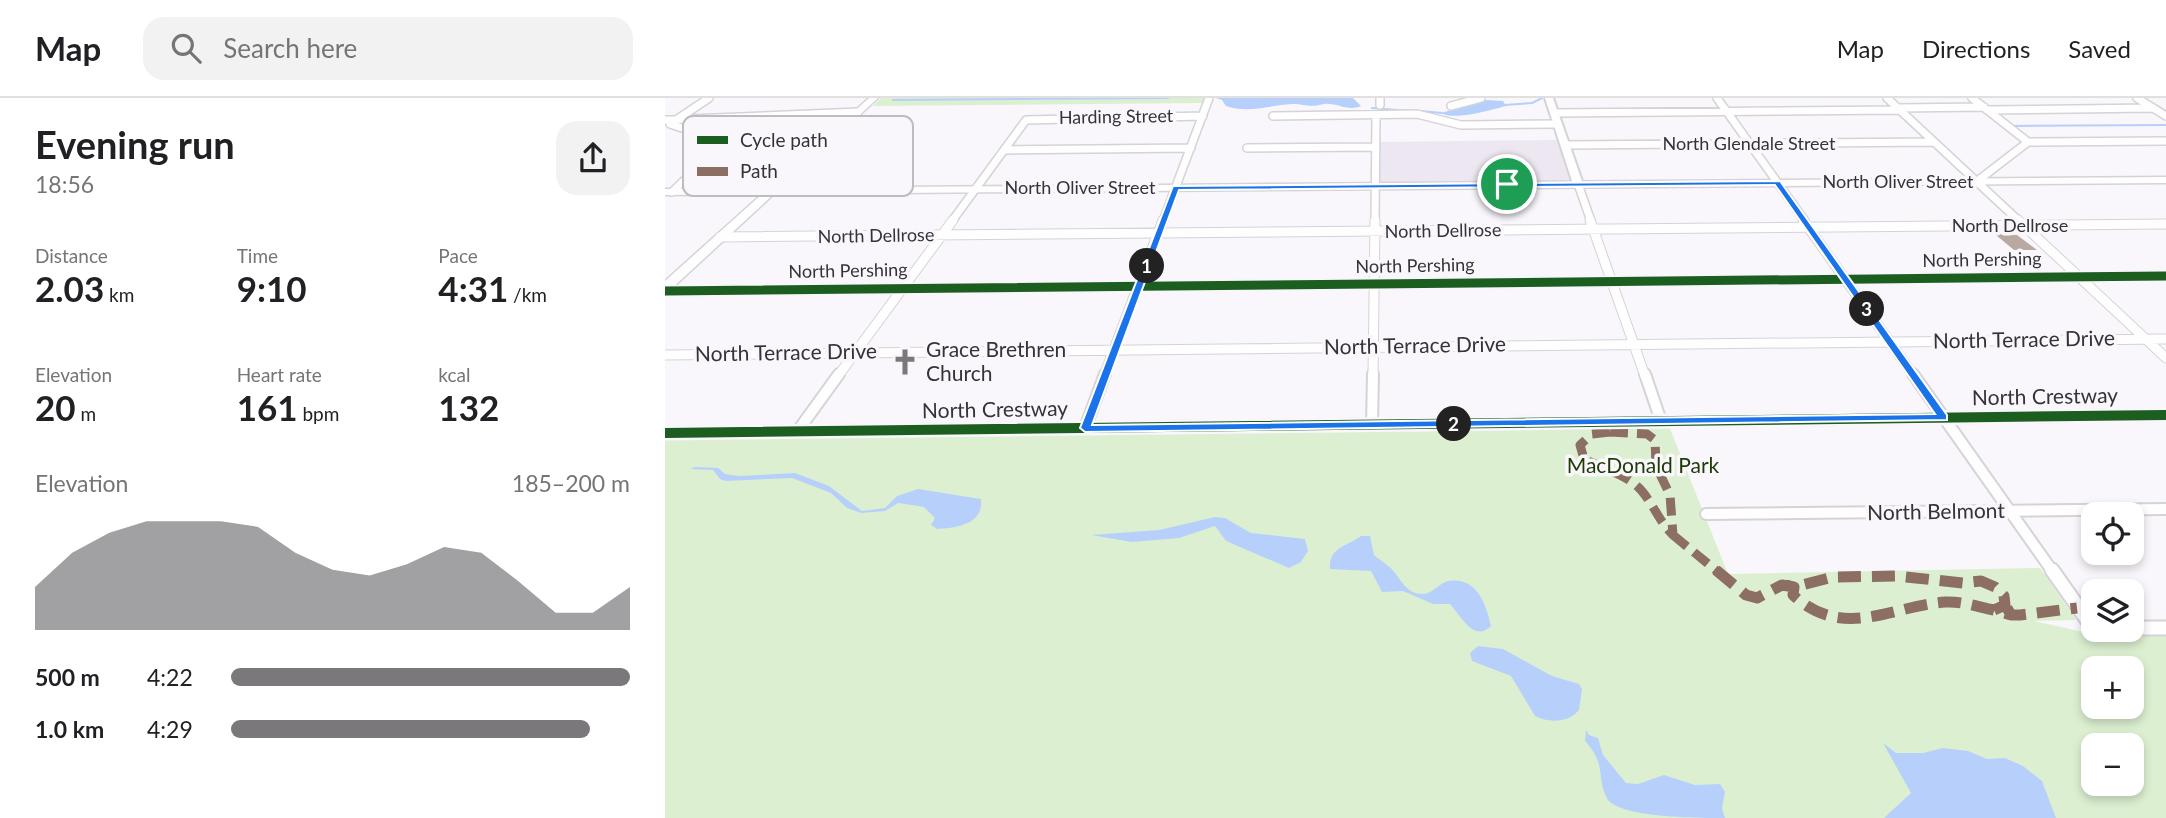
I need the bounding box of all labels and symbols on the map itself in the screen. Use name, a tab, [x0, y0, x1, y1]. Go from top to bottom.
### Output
street label: Harding Street	[1059, 104, 1174, 128]
legend	[683, 116, 913, 196]
text: Cycle path	[740, 128, 828, 151]
street label: North Glendale Street	[1663, 132, 1836, 154]
pin	[1477, 154, 1537, 214]
text: Path	[740, 159, 778, 182]
street label: North Oliver Street	[1823, 170, 1974, 192]
street label: North Oliver Street	[1005, 176, 1156, 198]
street label: North Dellrose	[1952, 214, 2068, 236]
street label: North Dellrose	[1385, 218, 1501, 242]
street label: North Dellrose	[818, 223, 934, 247]
street label: North Pershing	[1922, 247, 2042, 271]
pin: 1	[1129, 248, 1165, 284]
street label: North Pershing	[1355, 253, 1475, 277]
street label: North Pershing	[788, 258, 908, 282]
pin: 3	[1849, 292, 1885, 326]
street label: North Terrace Drive	[1933, 324, 2115, 353]
street label: North Terrace Drive	[1324, 330, 1506, 359]
place label: Grace Brethren Church	[926, 336, 1066, 385]
street label: North Terrace Drive	[695, 337, 877, 366]
church icon: Grace Brethren Church	[890, 347, 920, 377]
street label: North Crestway	[1972, 382, 2118, 409]
street label: North Crestway	[922, 395, 1068, 422]
pin: 2	[1437, 406, 1471, 442]
park label: MacDonald Park	[1567, 452, 1720, 477]
street label: North Belmont	[1867, 497, 2005, 524]

